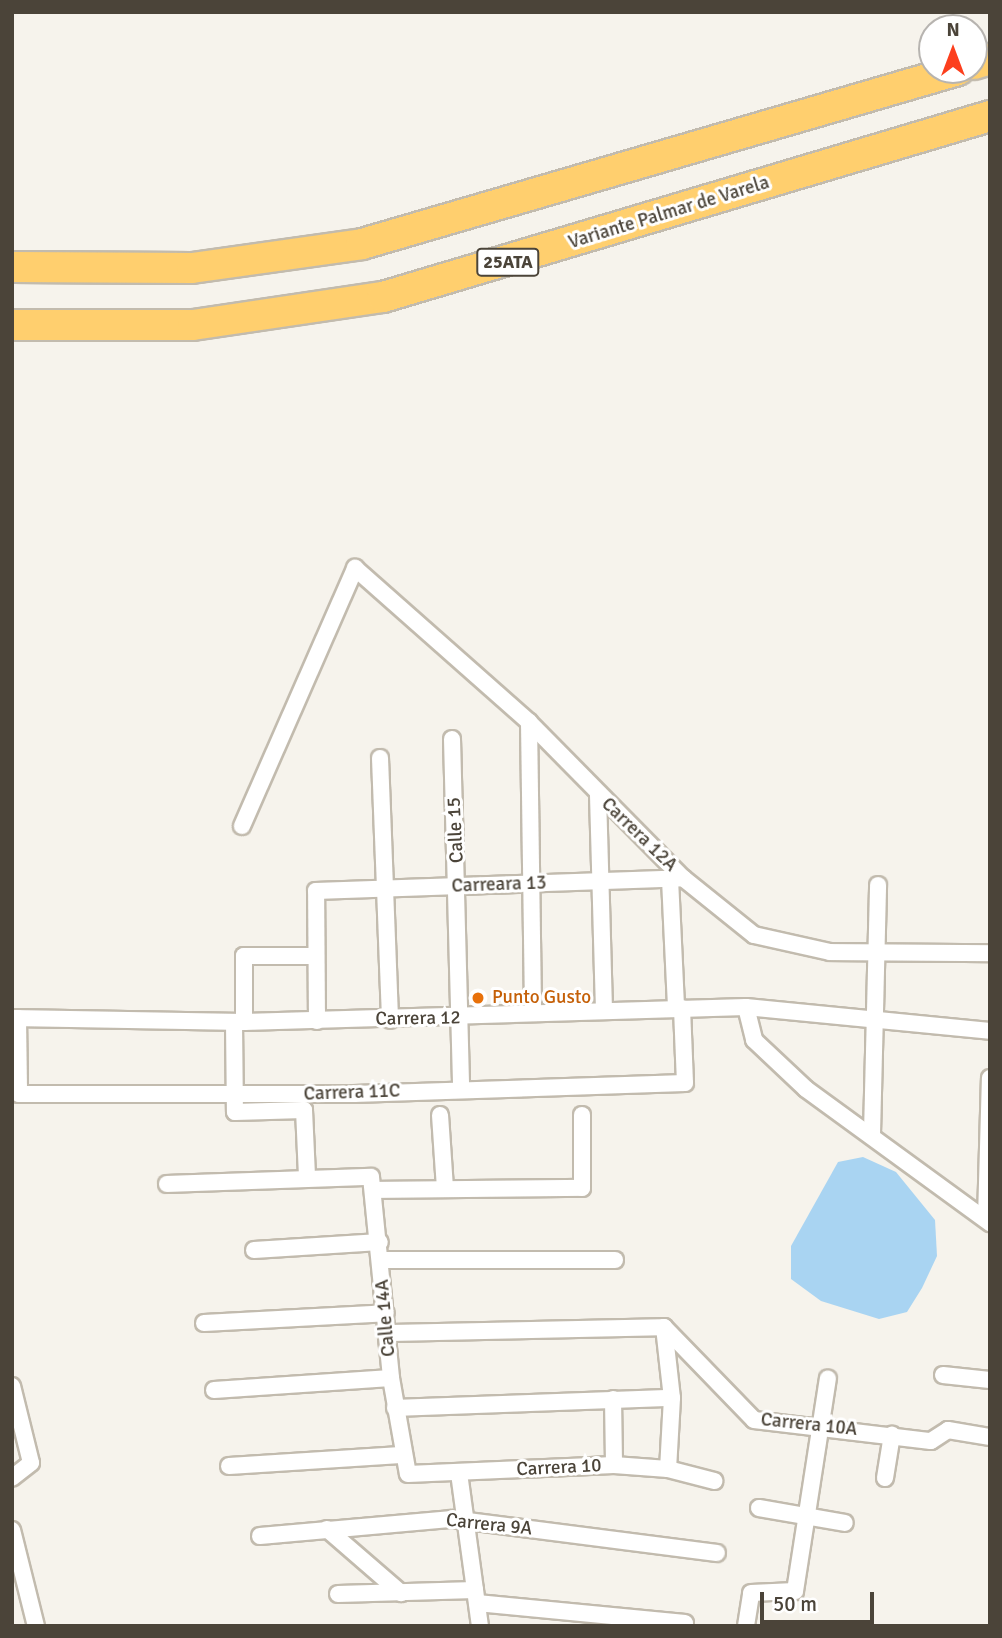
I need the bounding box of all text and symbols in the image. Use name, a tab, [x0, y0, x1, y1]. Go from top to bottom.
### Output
north arrow	[918, 14, 988, 84]
text: N	[946, 18, 960, 42]
street label: Variante Palmar de Varela	[566, 172, 772, 254]
road number: 25ATA	[475, 248, 541, 276]
street label: Carrera 12A	[596, 793, 682, 877]
street label: Calle 15	[443, 796, 469, 864]
street label: Carreara 13	[451, 872, 547, 898]
place label: Punto Gusto	[492, 987, 591, 1009]
marker: Punto Gusto	[470, 990, 486, 1006]
street label: Carrera 12	[375, 1007, 461, 1031]
street label: Carrera 11C	[303, 1080, 401, 1106]
street label: Calle 14A	[371, 1278, 401, 1358]
street label: Carrera 10A	[760, 1409, 858, 1441]
street label: Carrera 10	[516, 1454, 602, 1482]
street label: Carrera 9A	[445, 1509, 533, 1541]
scale bar	[764, 1578, 878, 1622]
text: 50 m	[773, 1591, 817, 1617]

